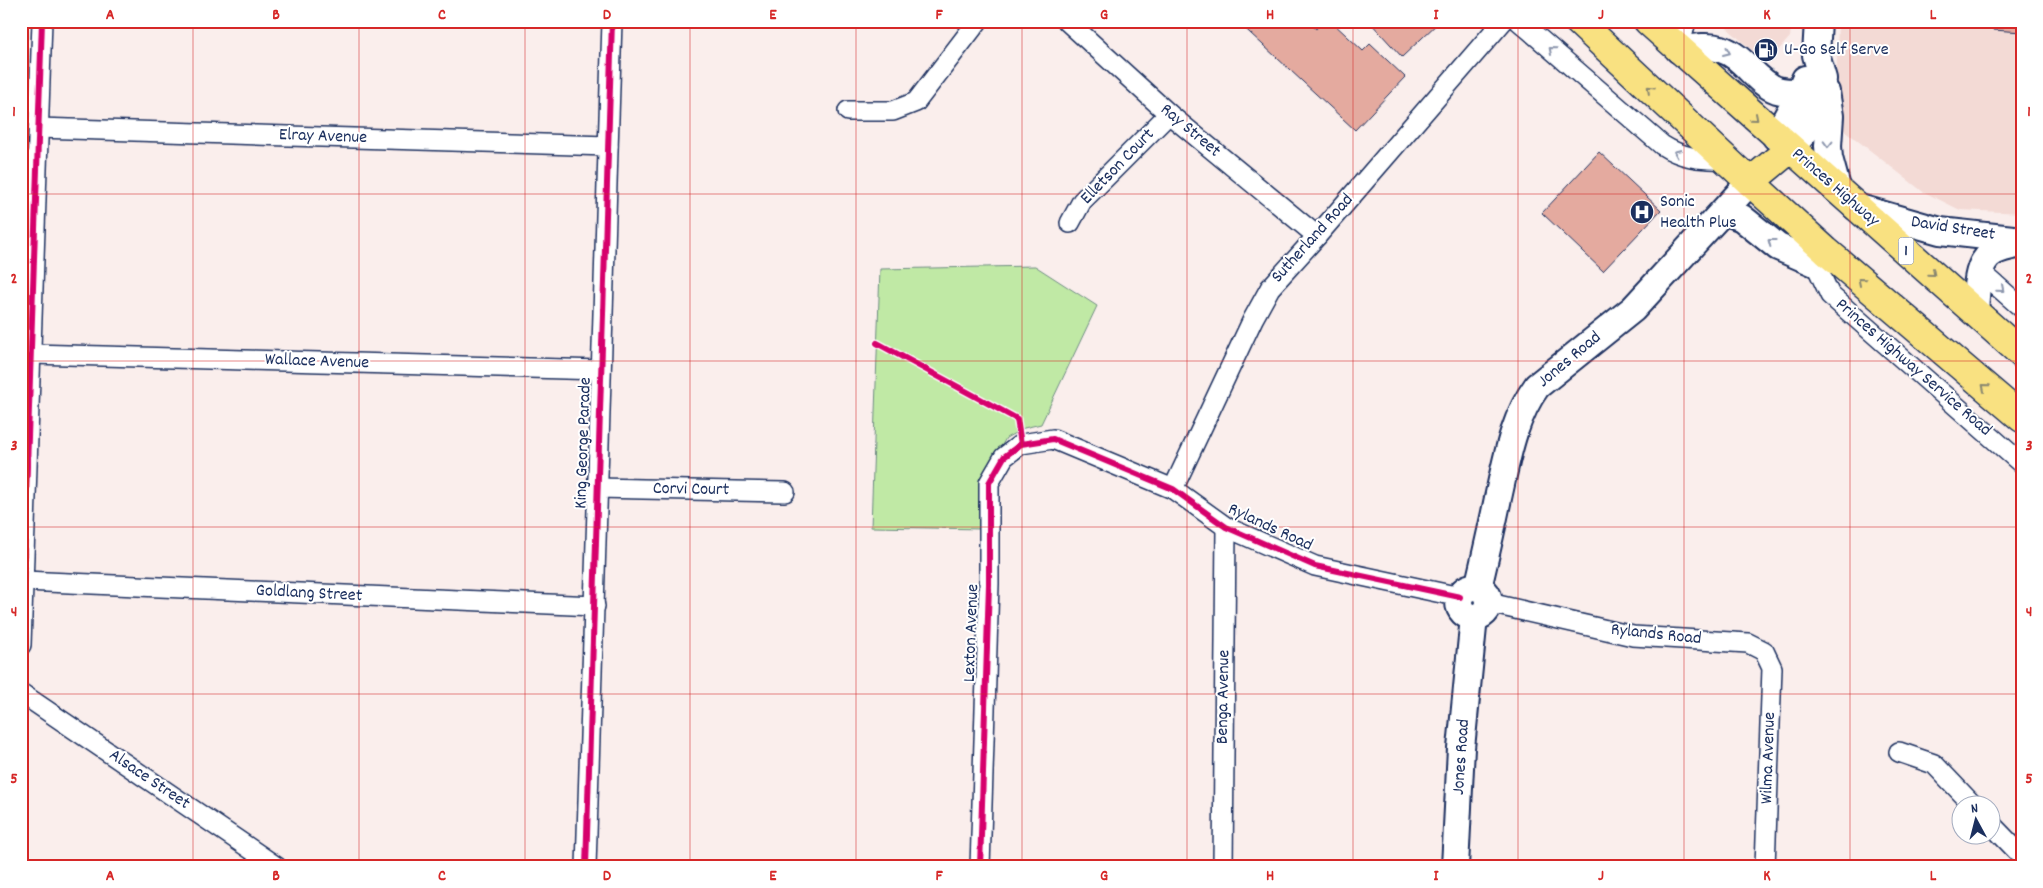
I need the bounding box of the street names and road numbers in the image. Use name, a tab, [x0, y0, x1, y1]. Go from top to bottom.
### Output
street label: Ray Street	[1154, 98, 1226, 164]
street label: Elray Avenue	[278, 123, 368, 151]
street label: Elletson Court	[1075, 123, 1161, 211]
street label: Princes Highway	[1786, 143, 1885, 234]
street label: Sutherland Road	[1266, 189, 1360, 289]
street label: David Street	[1909, 210, 1997, 248]
road number: 1	[1898, 238, 1914, 264]
street label: Princes Highway Service Road	[1829, 293, 1997, 443]
street label: Jones Road	[1533, 326, 1607, 394]
street label: Wallace Avenue	[264, 348, 370, 376]
street label: King George Parade	[569, 377, 599, 509]
street label: Corvi Court	[653, 477, 730, 503]
street label: Rylands Road	[1224, 497, 1316, 559]
street label: Goldlang Street	[255, 579, 363, 609]
street label: Lexton Avenue	[958, 583, 986, 683]
street label: Rylands Road	[1609, 618, 1703, 652]
street label: Benga Avenue	[1211, 649, 1237, 744]
street label: Wilma Avenue	[1755, 711, 1783, 804]
street label: Jones Road	[1447, 718, 1477, 796]
street label: Alsace Street	[103, 744, 195, 817]

